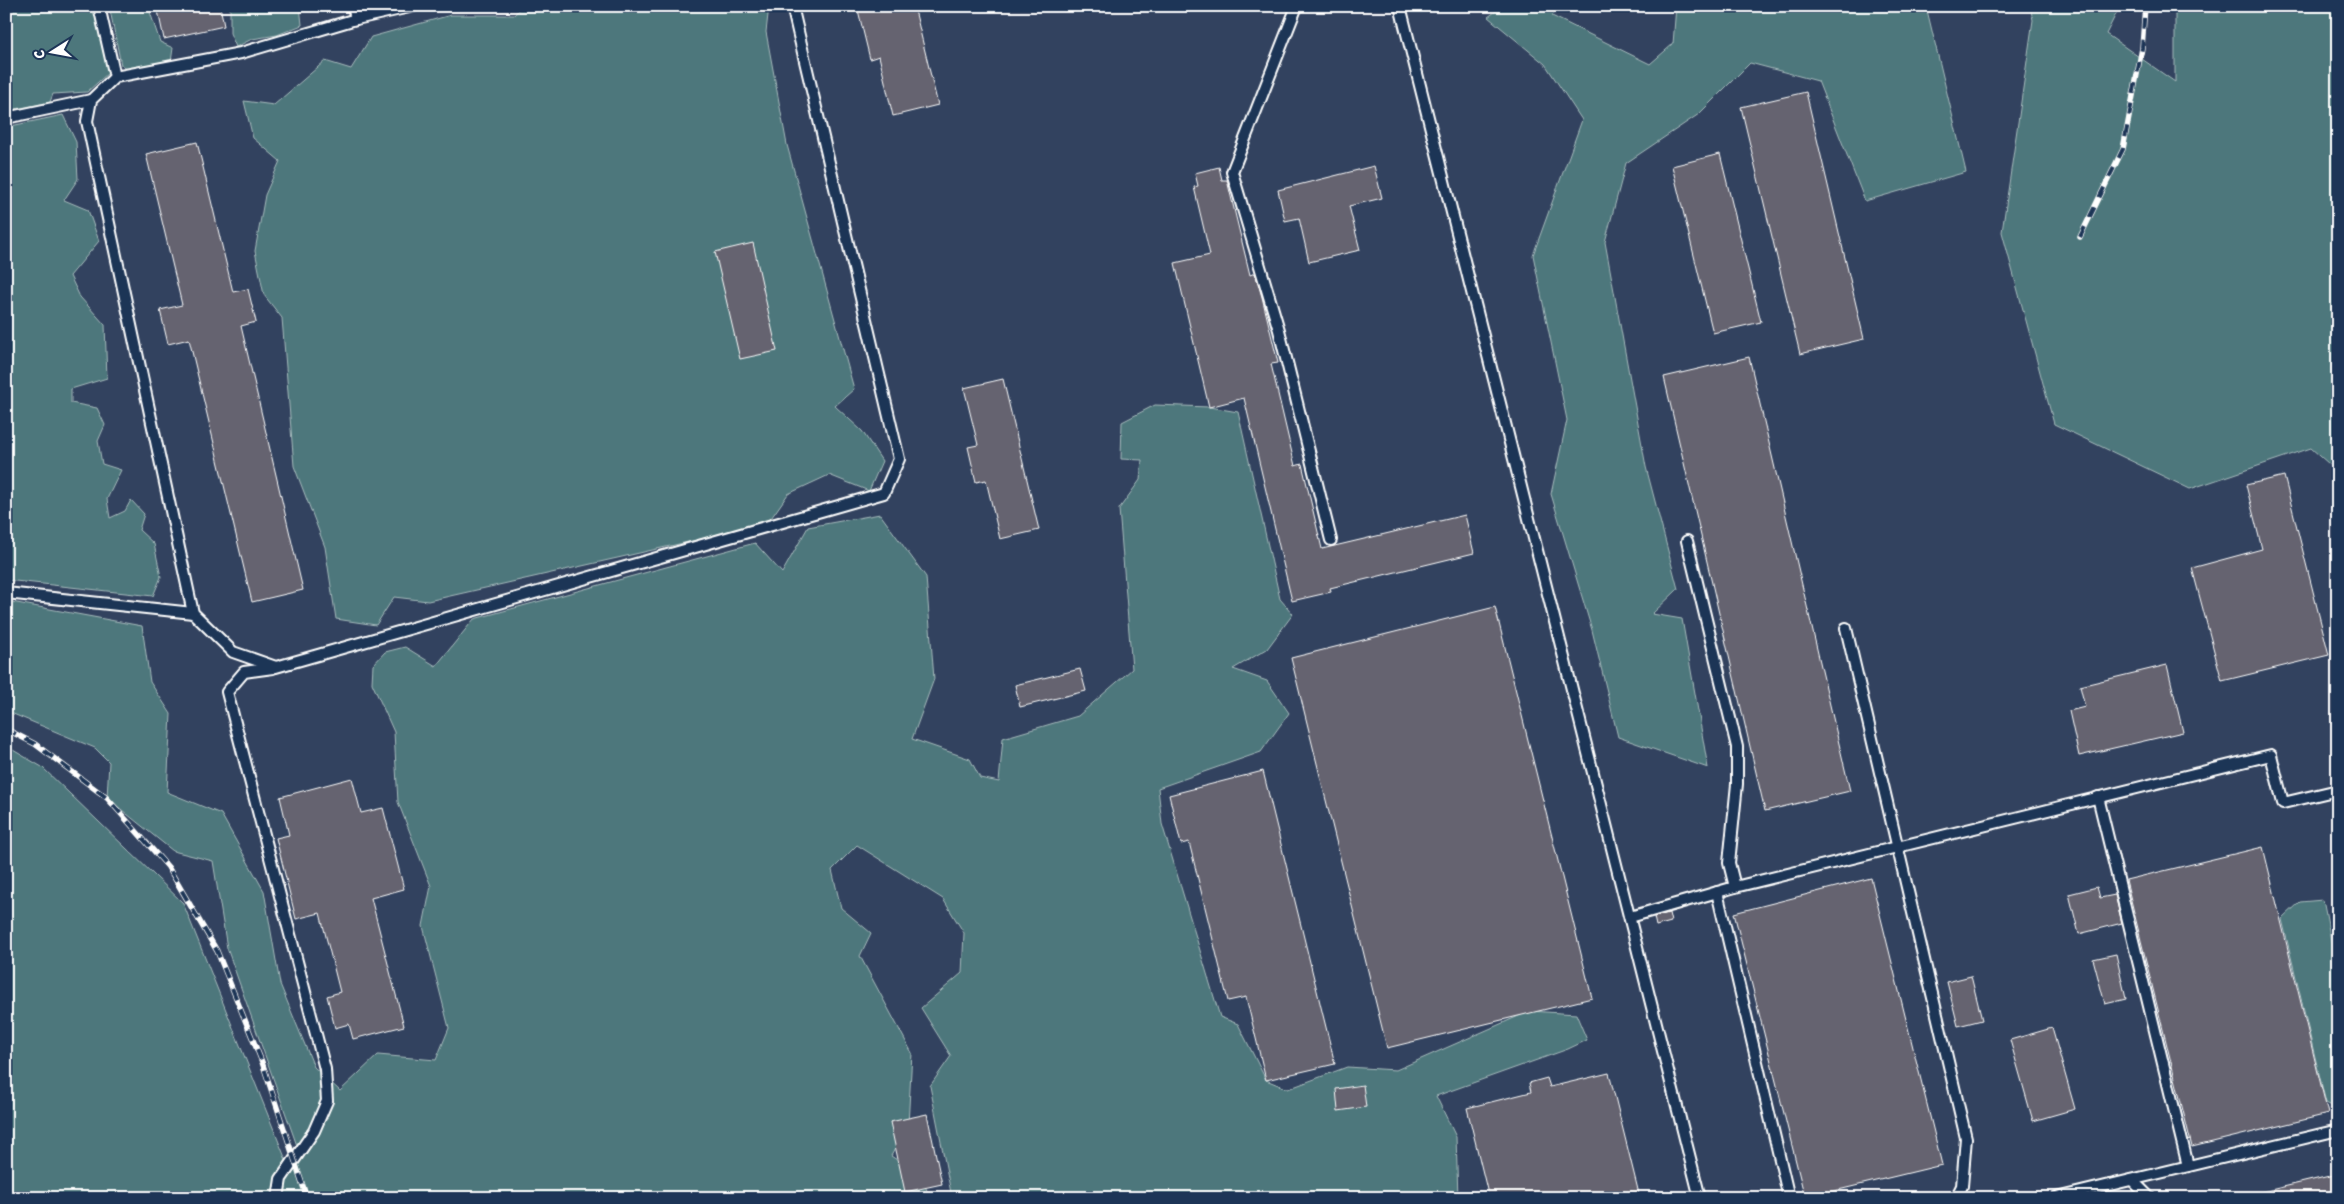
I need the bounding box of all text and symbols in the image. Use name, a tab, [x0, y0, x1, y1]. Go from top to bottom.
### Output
north arrow	[28, 28, 78, 78]
text: С	[30, 49, 49, 60]

